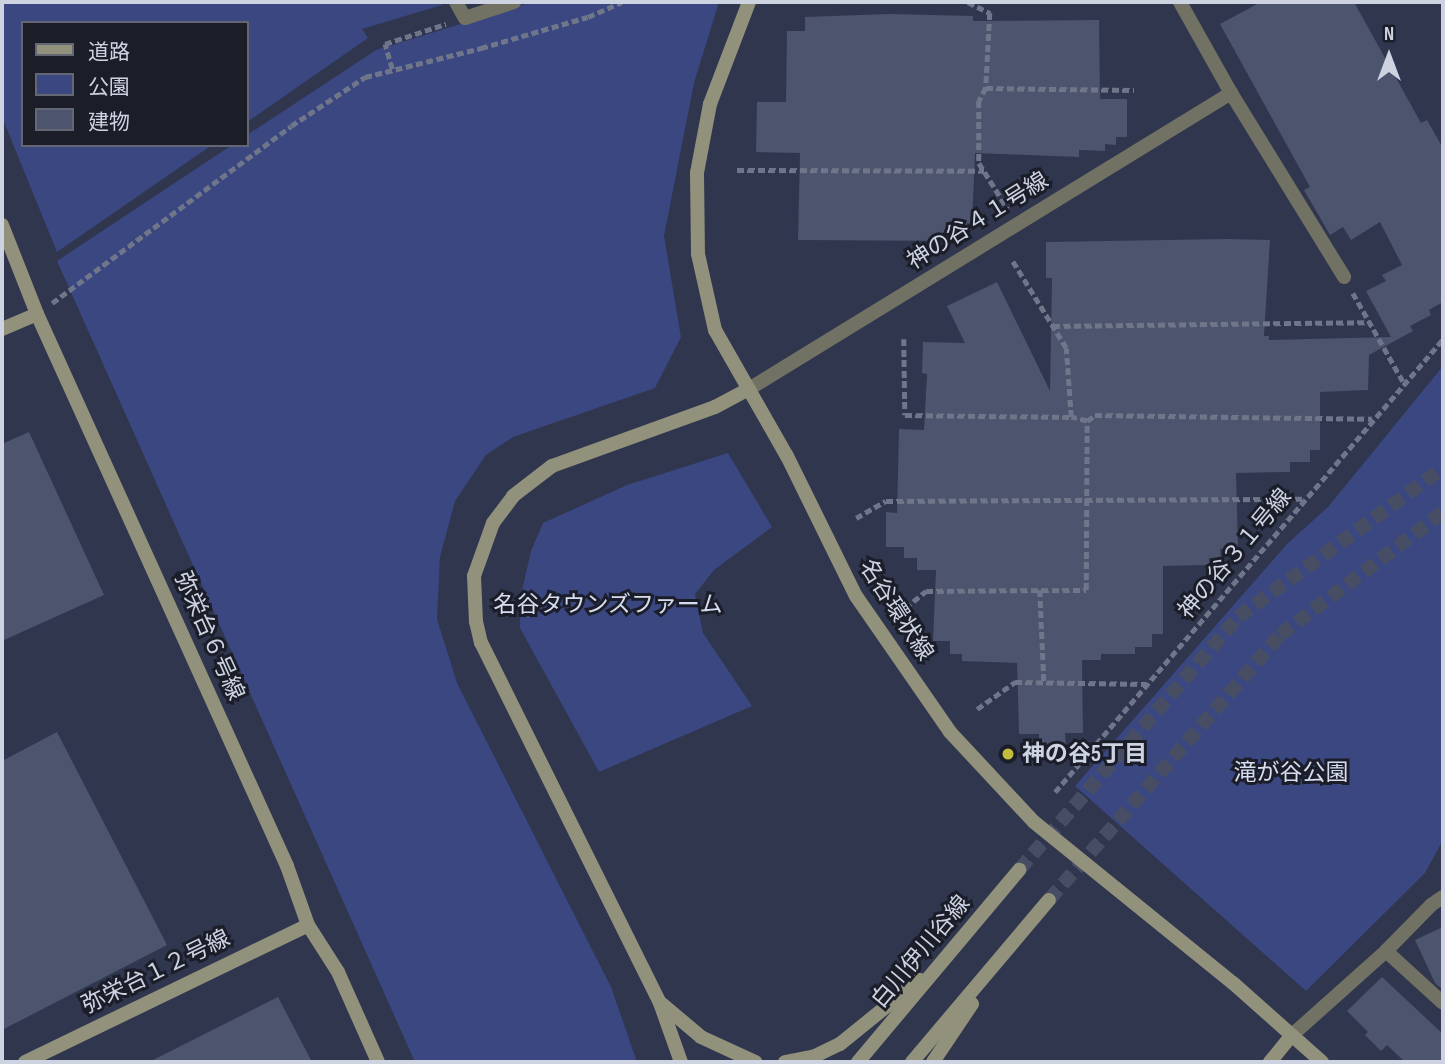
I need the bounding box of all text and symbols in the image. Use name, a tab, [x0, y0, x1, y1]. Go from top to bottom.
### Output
legend	[21, 21, 248, 147]
north arrow	[1354, 21, 1424, 91]
text: N	[1384, 23, 1394, 46]
text: 道路	[88, 40, 130, 65]
text: 公園	[88, 75, 130, 100]
text: 建物	[88, 110, 130, 135]
street label: 神の谷４１号線	[902, 167, 1054, 275]
street label: 神の谷３１号線	[1173, 483, 1297, 625]
street label: 名谷環状線	[853, 554, 939, 666]
street label: 弥栄台６号線	[168, 567, 250, 705]
park label: 名谷タウンズファーム	[493, 591, 723, 619]
place label: 神の谷5丁目	[1022, 740, 1147, 768]
marker: 神の谷5丁目	[1000, 746, 1016, 762]
park label: 滝が谷公園	[1234, 759, 1348, 787]
street label: 白川伊川谷線	[866, 890, 976, 1014]
street label: 弥栄台１２号線	[78, 924, 234, 1020]

